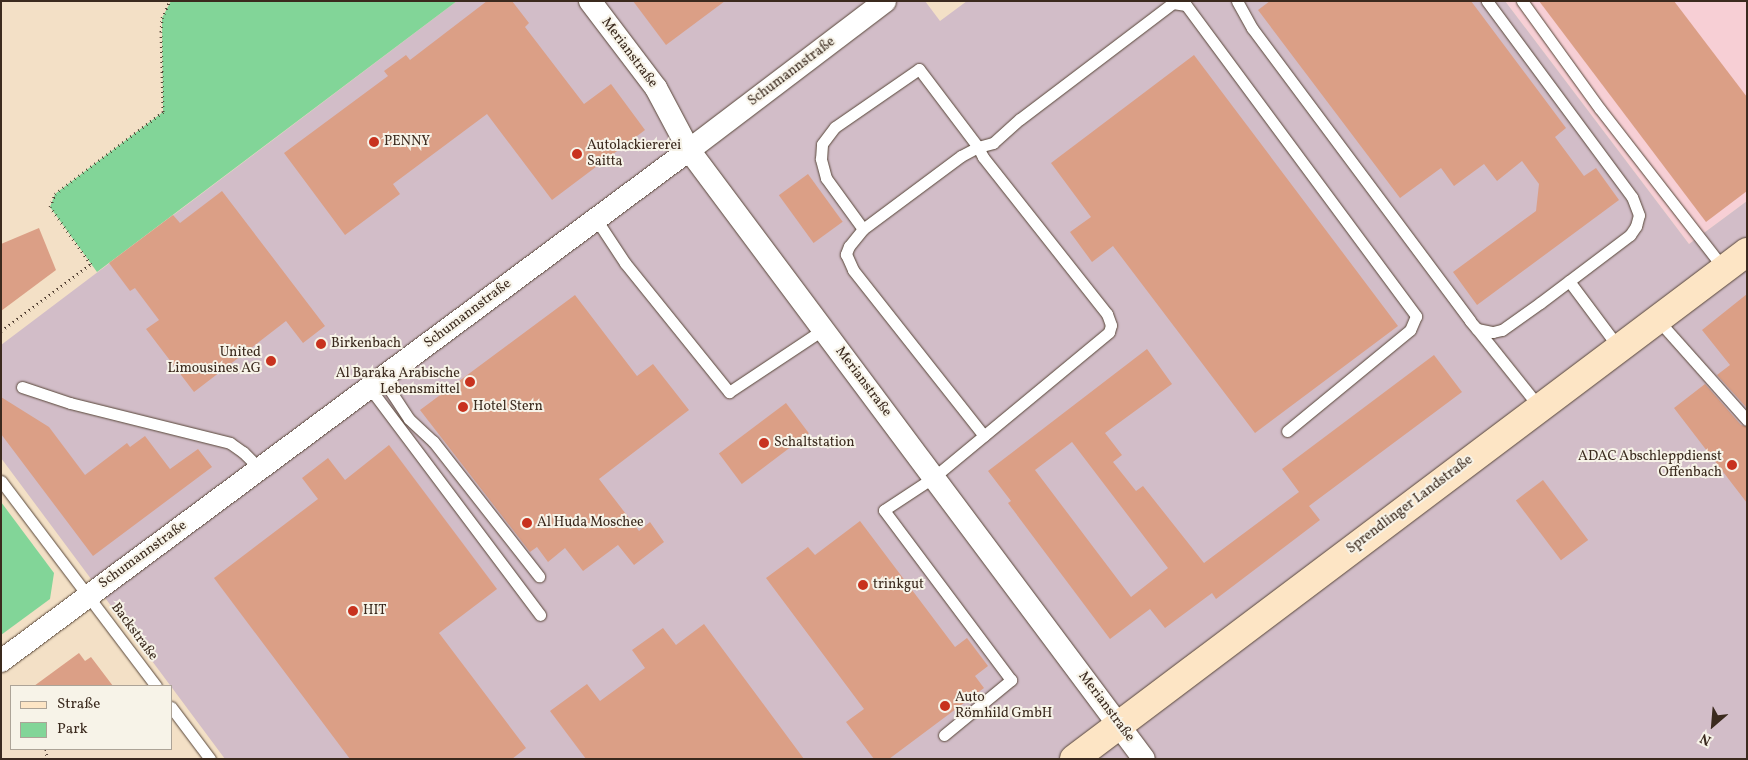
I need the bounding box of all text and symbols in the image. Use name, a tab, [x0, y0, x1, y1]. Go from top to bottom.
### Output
street label: Merianstraße	[597, 15, 661, 91]
street label: Schumannstraße	[745, 34, 839, 110]
place label: PENNY	[384, 134, 430, 150]
marker: PENNY	[368, 136, 380, 148]
place label: Autolackiererei Saitta	[587, 138, 681, 170]
marker: Autolackiererei Saitta	[571, 148, 583, 160]
street label: Schumannstraße	[421, 276, 515, 352]
place label: Birkenbach	[331, 336, 401, 352]
marker: Birkenbach	[315, 338, 327, 350]
street label: Merianstraße	[831, 344, 895, 420]
place label: United Limousines AG	[167, 345, 261, 378]
marker: United Limousines AG	[265, 355, 277, 367]
place label: Al Baraka Arabische Lebensmittel	[336, 366, 460, 398]
marker: Al Baraka Arabische Lebensmittel	[464, 376, 476, 388]
place label: Hotel Stern	[473, 399, 543, 415]
marker: Hotel Stern	[457, 401, 469, 413]
place label: Schaltstation	[774, 435, 855, 451]
marker: Schaltstation	[758, 437, 770, 449]
place label: ADAC Abschleppdienst Offenbach	[1578, 449, 1722, 482]
street label: Sprendlinger Landstraße	[1344, 452, 1476, 558]
marker: ADAC Abschleppdienst Offenbach	[1726, 459, 1738, 471]
place label: Al Huda Moschee	[537, 515, 644, 531]
street label: Schumannstraße	[96, 517, 190, 593]
marker: Al Huda Moschee	[521, 517, 533, 529]
place label: trinkgut	[873, 577, 924, 593]
marker: trinkgut	[857, 579, 869, 591]
street label: Backstraße	[107, 600, 161, 664]
place label: HIT	[363, 603, 386, 619]
marker: HIT	[347, 605, 359, 617]
street label: Merianstraße	[1074, 669, 1138, 745]
legend	[10, 685, 172, 750]
place label: Auto Römhild GmbH	[955, 690, 1052, 722]
text: Straße	[57, 694, 100, 715]
marker: Auto Römhild GmbH	[939, 700, 951, 712]
north arrow	[1688, 700, 1738, 750]
text: Park	[57, 719, 88, 740]
text: N	[1697, 728, 1715, 750]

